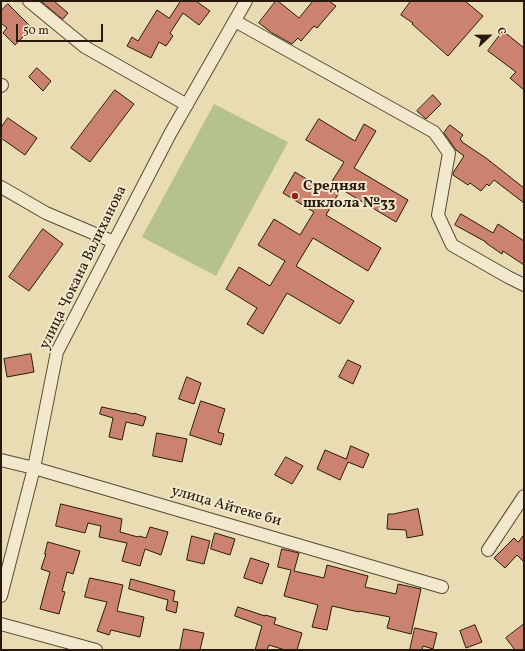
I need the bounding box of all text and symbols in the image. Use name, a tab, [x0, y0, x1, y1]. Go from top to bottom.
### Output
scale bar	[18, 16, 105, 42]
north arrow	[469, 16, 509, 56]
text: 50 m	[23, 23, 49, 39]
text: С	[492, 25, 509, 37]
place label: Средняя шклола №33	[303, 178, 395, 213]
street label: улица Чокана Валиханова	[36, 183, 132, 353]
marker: Средняя шклола №33	[290, 191, 300, 201]
street label: улица Айтеке би	[169, 483, 283, 531]

